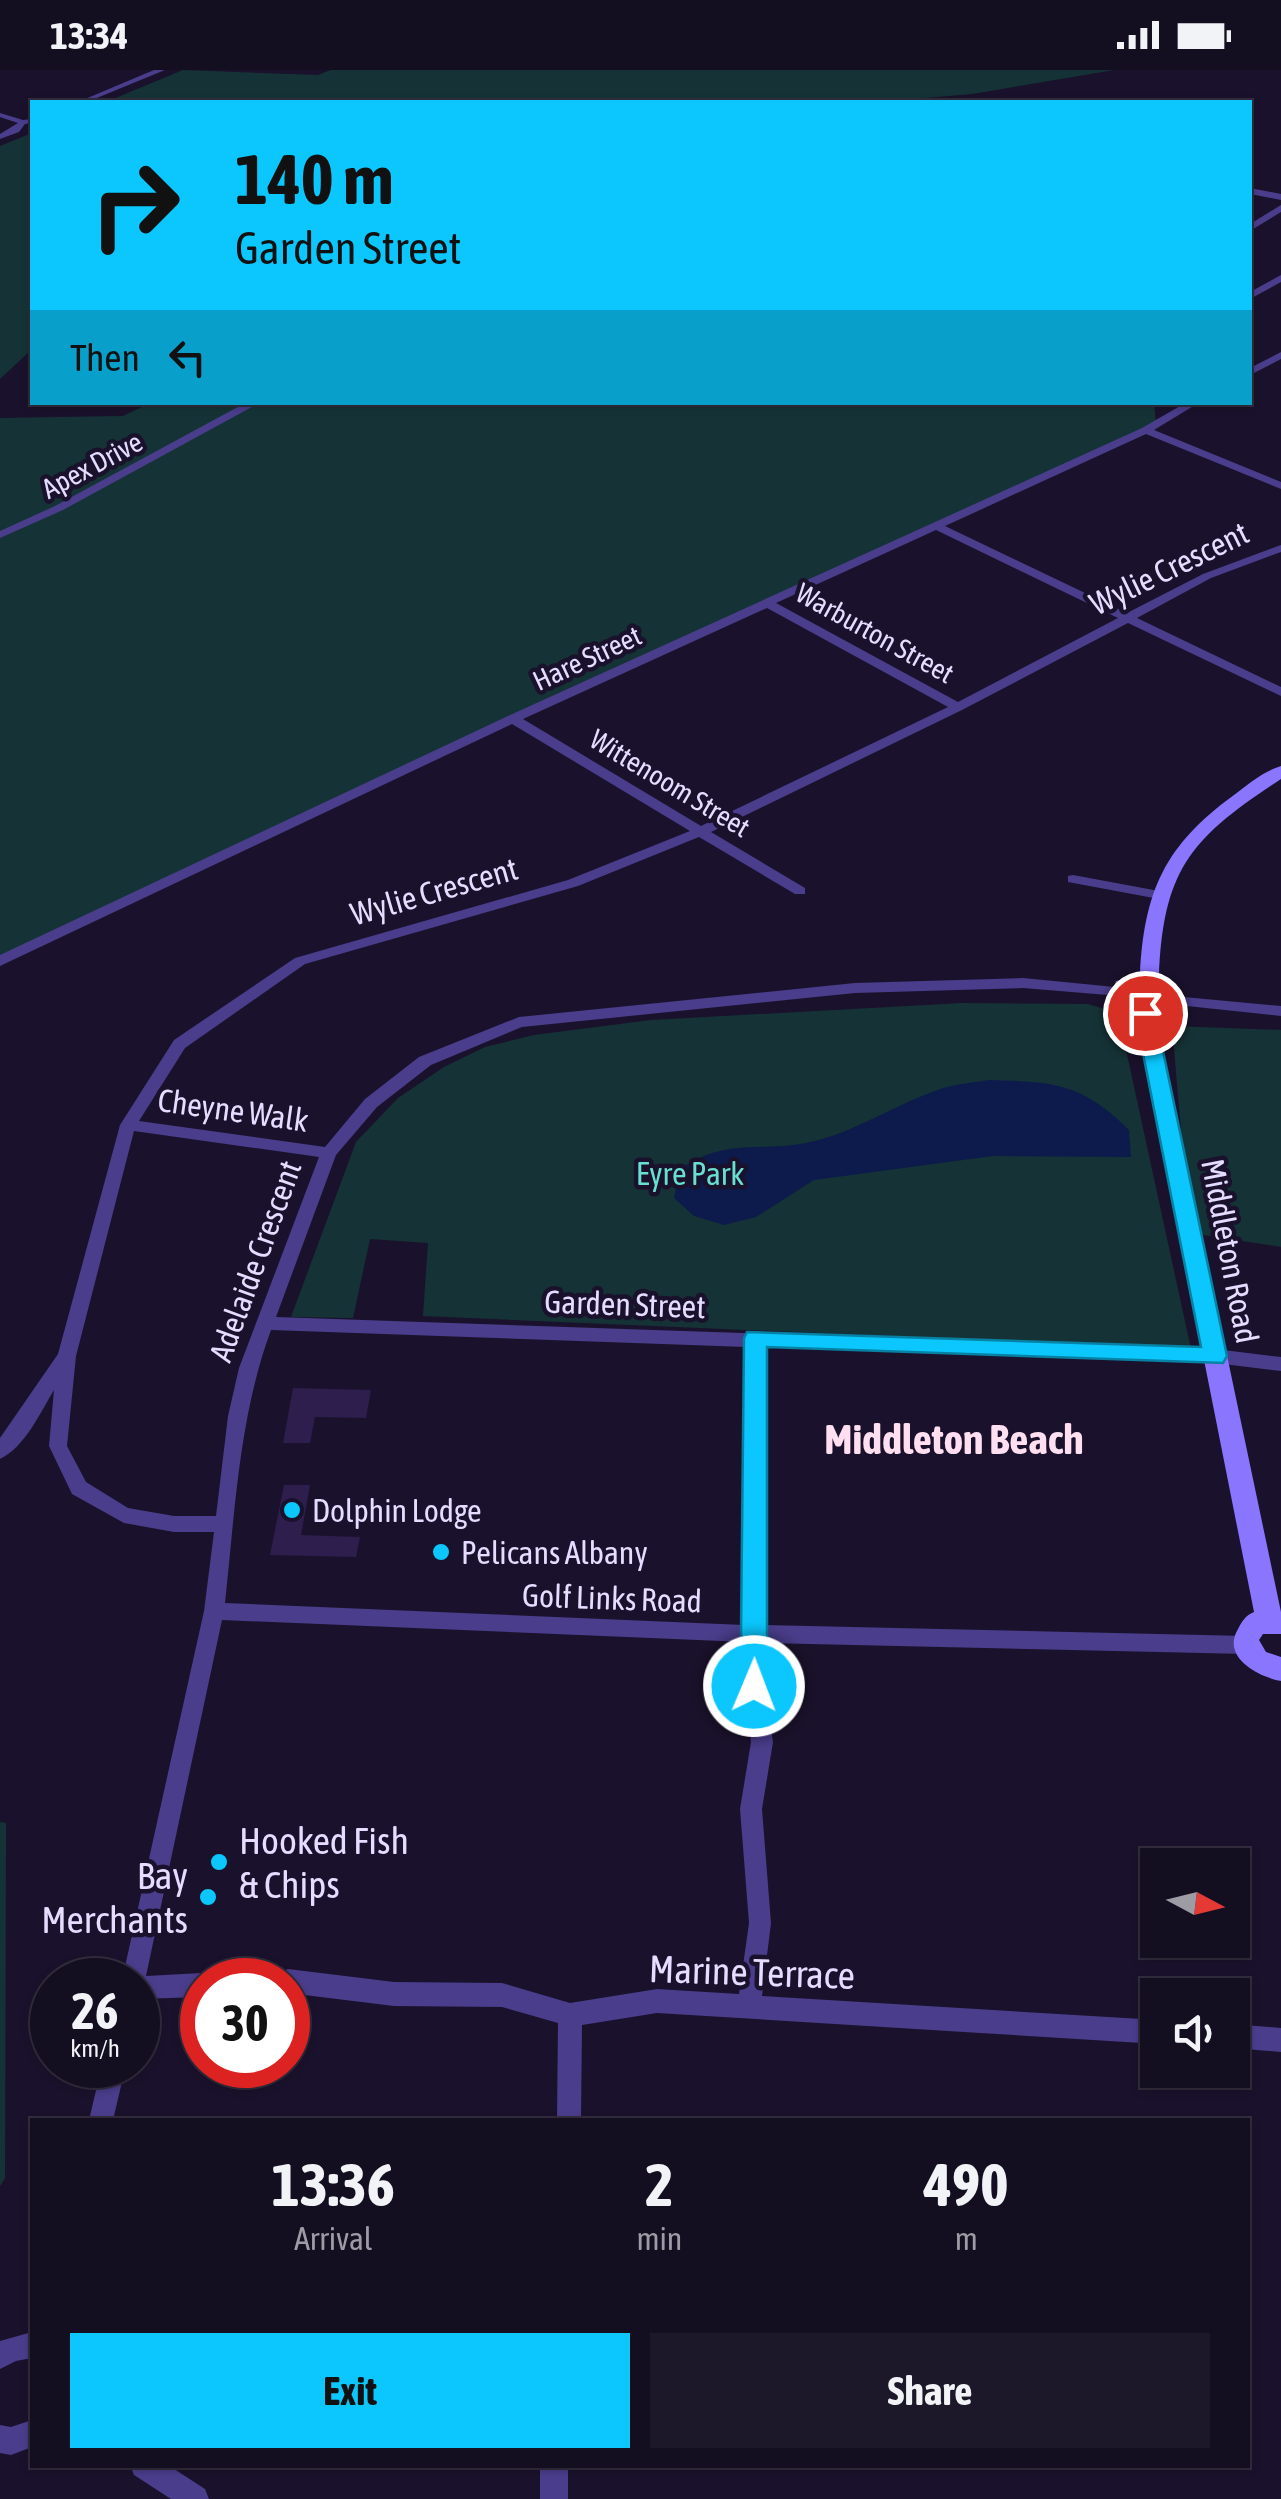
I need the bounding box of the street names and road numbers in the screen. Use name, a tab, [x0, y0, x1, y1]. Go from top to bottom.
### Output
street label: Apex Drive	[36, 425, 148, 505]
street label: Wylie Crescent	[1084, 514, 1254, 622]
street label: Warburton Street	[791, 577, 959, 689]
street label: Hare Street	[528, 619, 646, 697]
street label: Wittenoom Street	[584, 723, 756, 843]
street label: Wylie Crescent	[346, 850, 522, 932]
street label: Cheyne Walk	[155, 1081, 311, 1139]
street label: Adelaide Crescent	[202, 1156, 308, 1366]
street label: Middleton Road	[1194, 1156, 1266, 1346]
street label: Garden Street	[544, 1283, 706, 1325]
street label: Golf Links Road	[522, 1576, 702, 1620]
street label: Marine Terrace	[648, 1947, 856, 1997]

